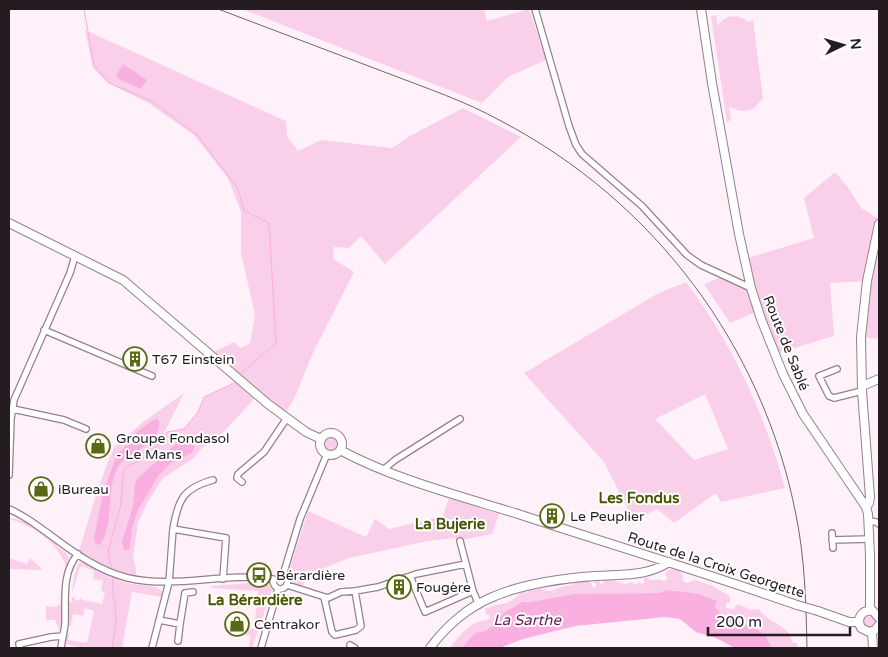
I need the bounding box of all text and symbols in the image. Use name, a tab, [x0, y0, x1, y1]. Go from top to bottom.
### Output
north arrow	[818, 20, 868, 70]
text: N	[846, 38, 864, 50]
street label: Route de Sablé	[759, 293, 813, 393]
building icon: T67 Einstein	[122, 346, 148, 372]
place label: T67 Einstein	[152, 351, 235, 368]
place label: Groupe Fondasol - Le Mans	[116, 430, 230, 463]
shop icon: Groupe Fondasol - Le Mans	[85, 433, 111, 459]
shop icon: iBureau	[28, 476, 54, 502]
place label: iBureau	[58, 481, 109, 498]
district label: Les Fondus	[599, 489, 679, 507]
building icon: Le Peuplier	[539, 503, 565, 529]
place label: Le Peuplier	[570, 508, 645, 525]
district label: La Bujerie	[415, 515, 486, 534]
street label: Route de la Croix Georgette	[626, 528, 807, 602]
bus stop icon: Bérardière	[246, 562, 272, 588]
place label: Bérardière	[276, 567, 345, 584]
building icon: Fougère	[386, 574, 412, 600]
place label: Fougère	[416, 579, 471, 596]
district label: La Bérardière	[207, 591, 303, 609]
scale bar	[708, 604, 850, 636]
shop icon: Centrakor	[224, 611, 250, 637]
water label: La Sarthe	[493, 611, 562, 629]
text: 200 m	[716, 613, 762, 631]
place label: Centrakor	[254, 616, 320, 633]

